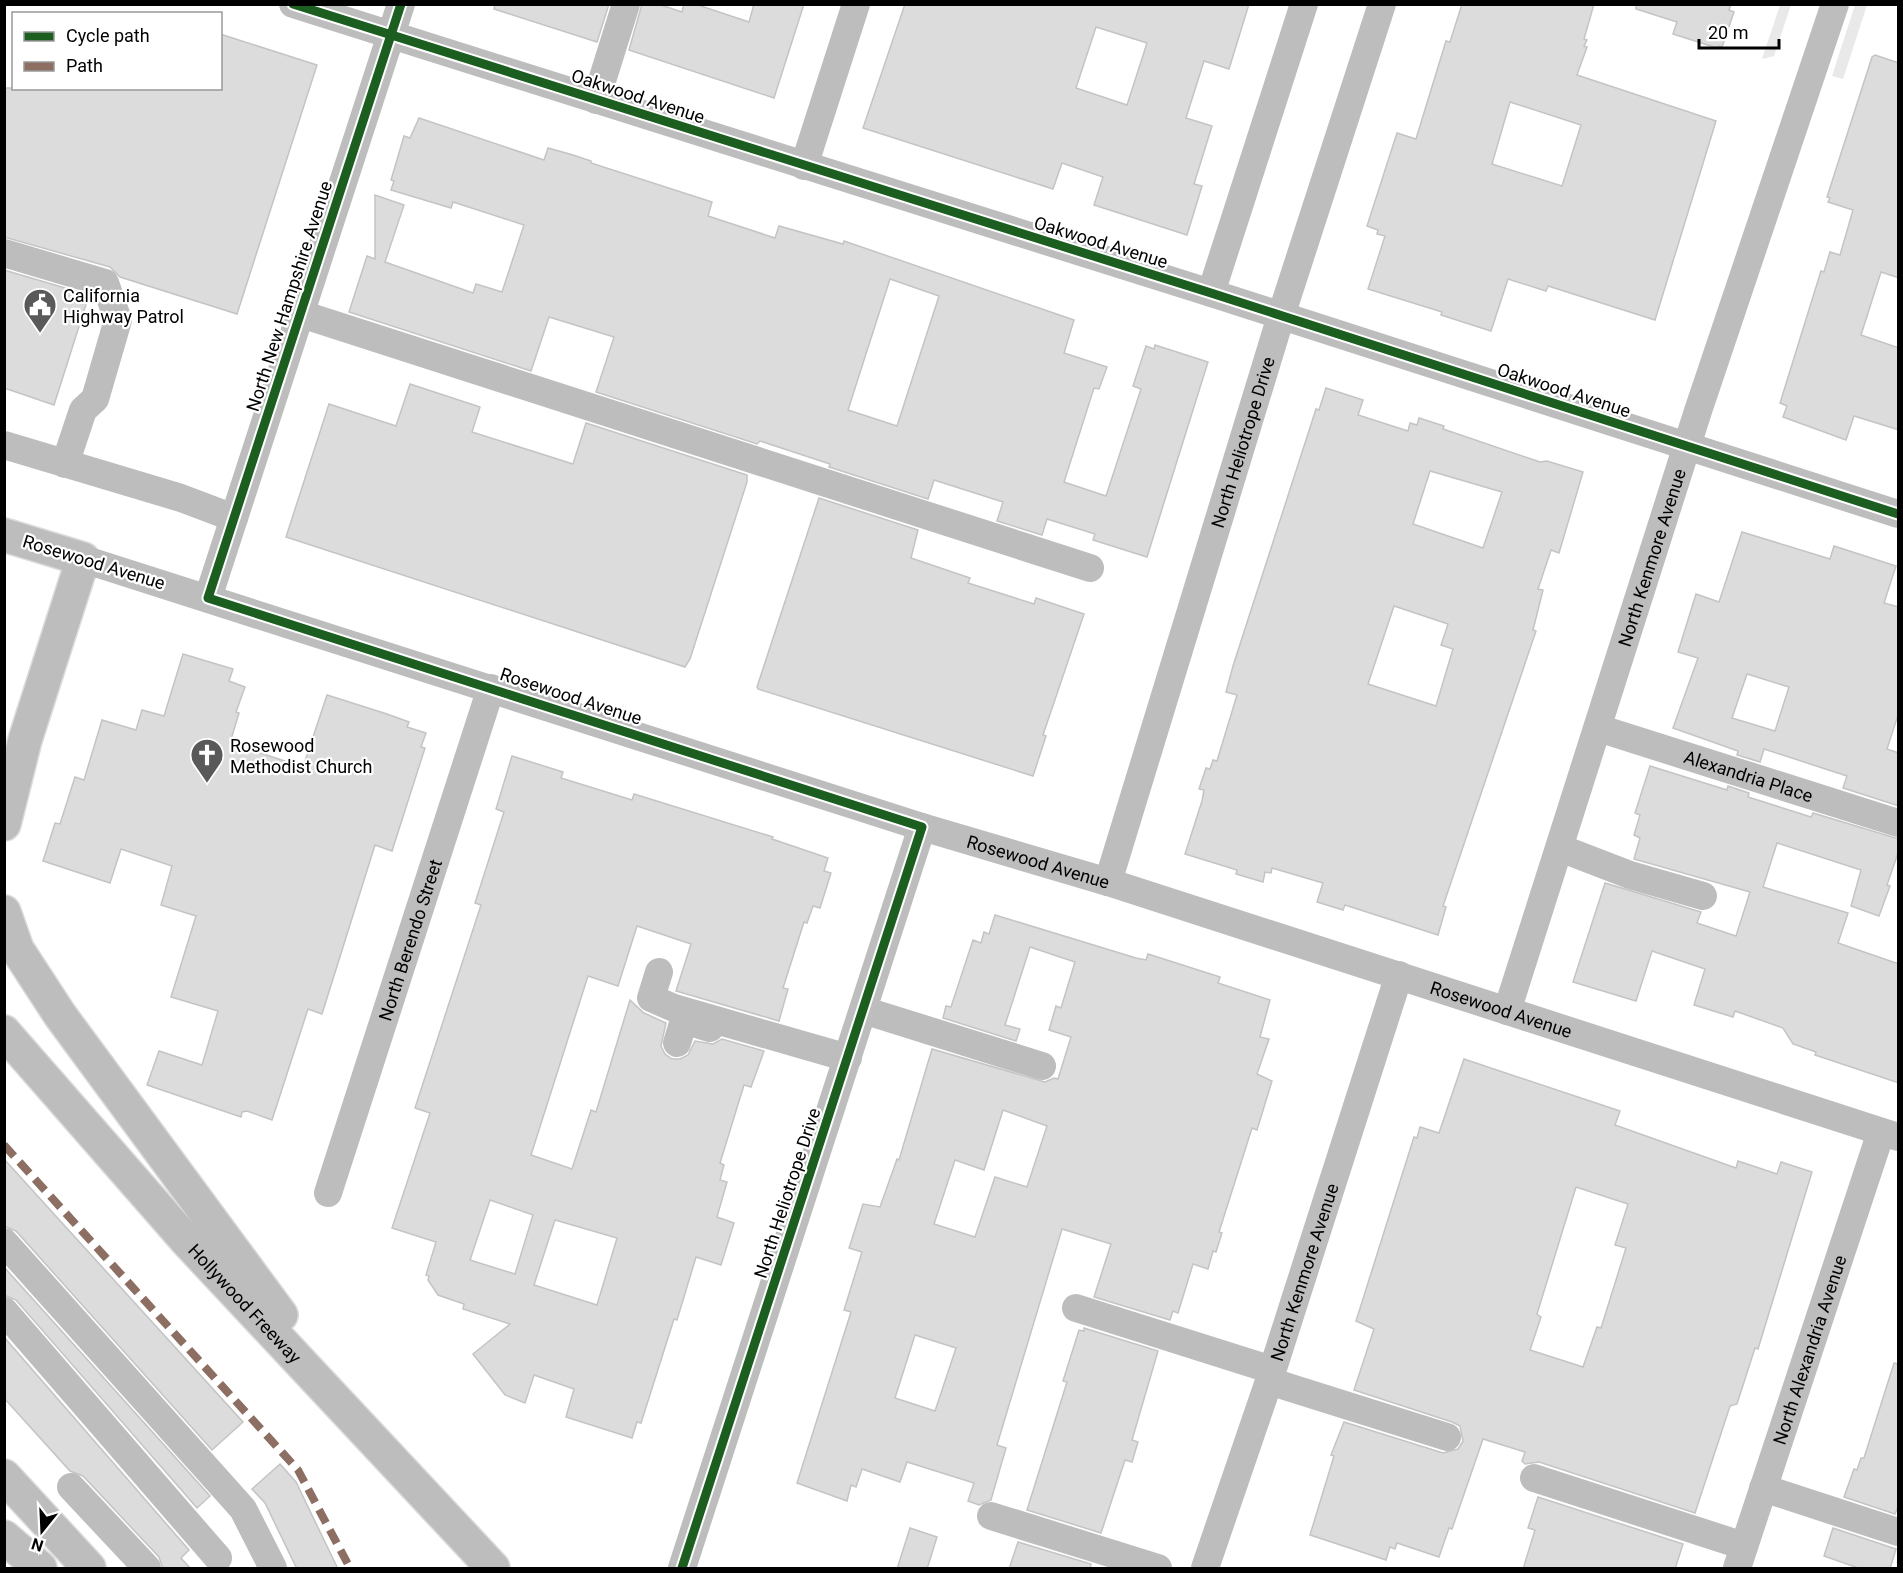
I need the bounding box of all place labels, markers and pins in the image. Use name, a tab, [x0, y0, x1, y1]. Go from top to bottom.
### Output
place label: California Highway Patrol	[63, 285, 184, 327]
public building icon: California Highway Patrol	[22, 287, 58, 334]
place label: Rosewood Methodist Church	[230, 735, 372, 777]
church icon: Rosewood Methodist Church	[189, 737, 225, 784]

